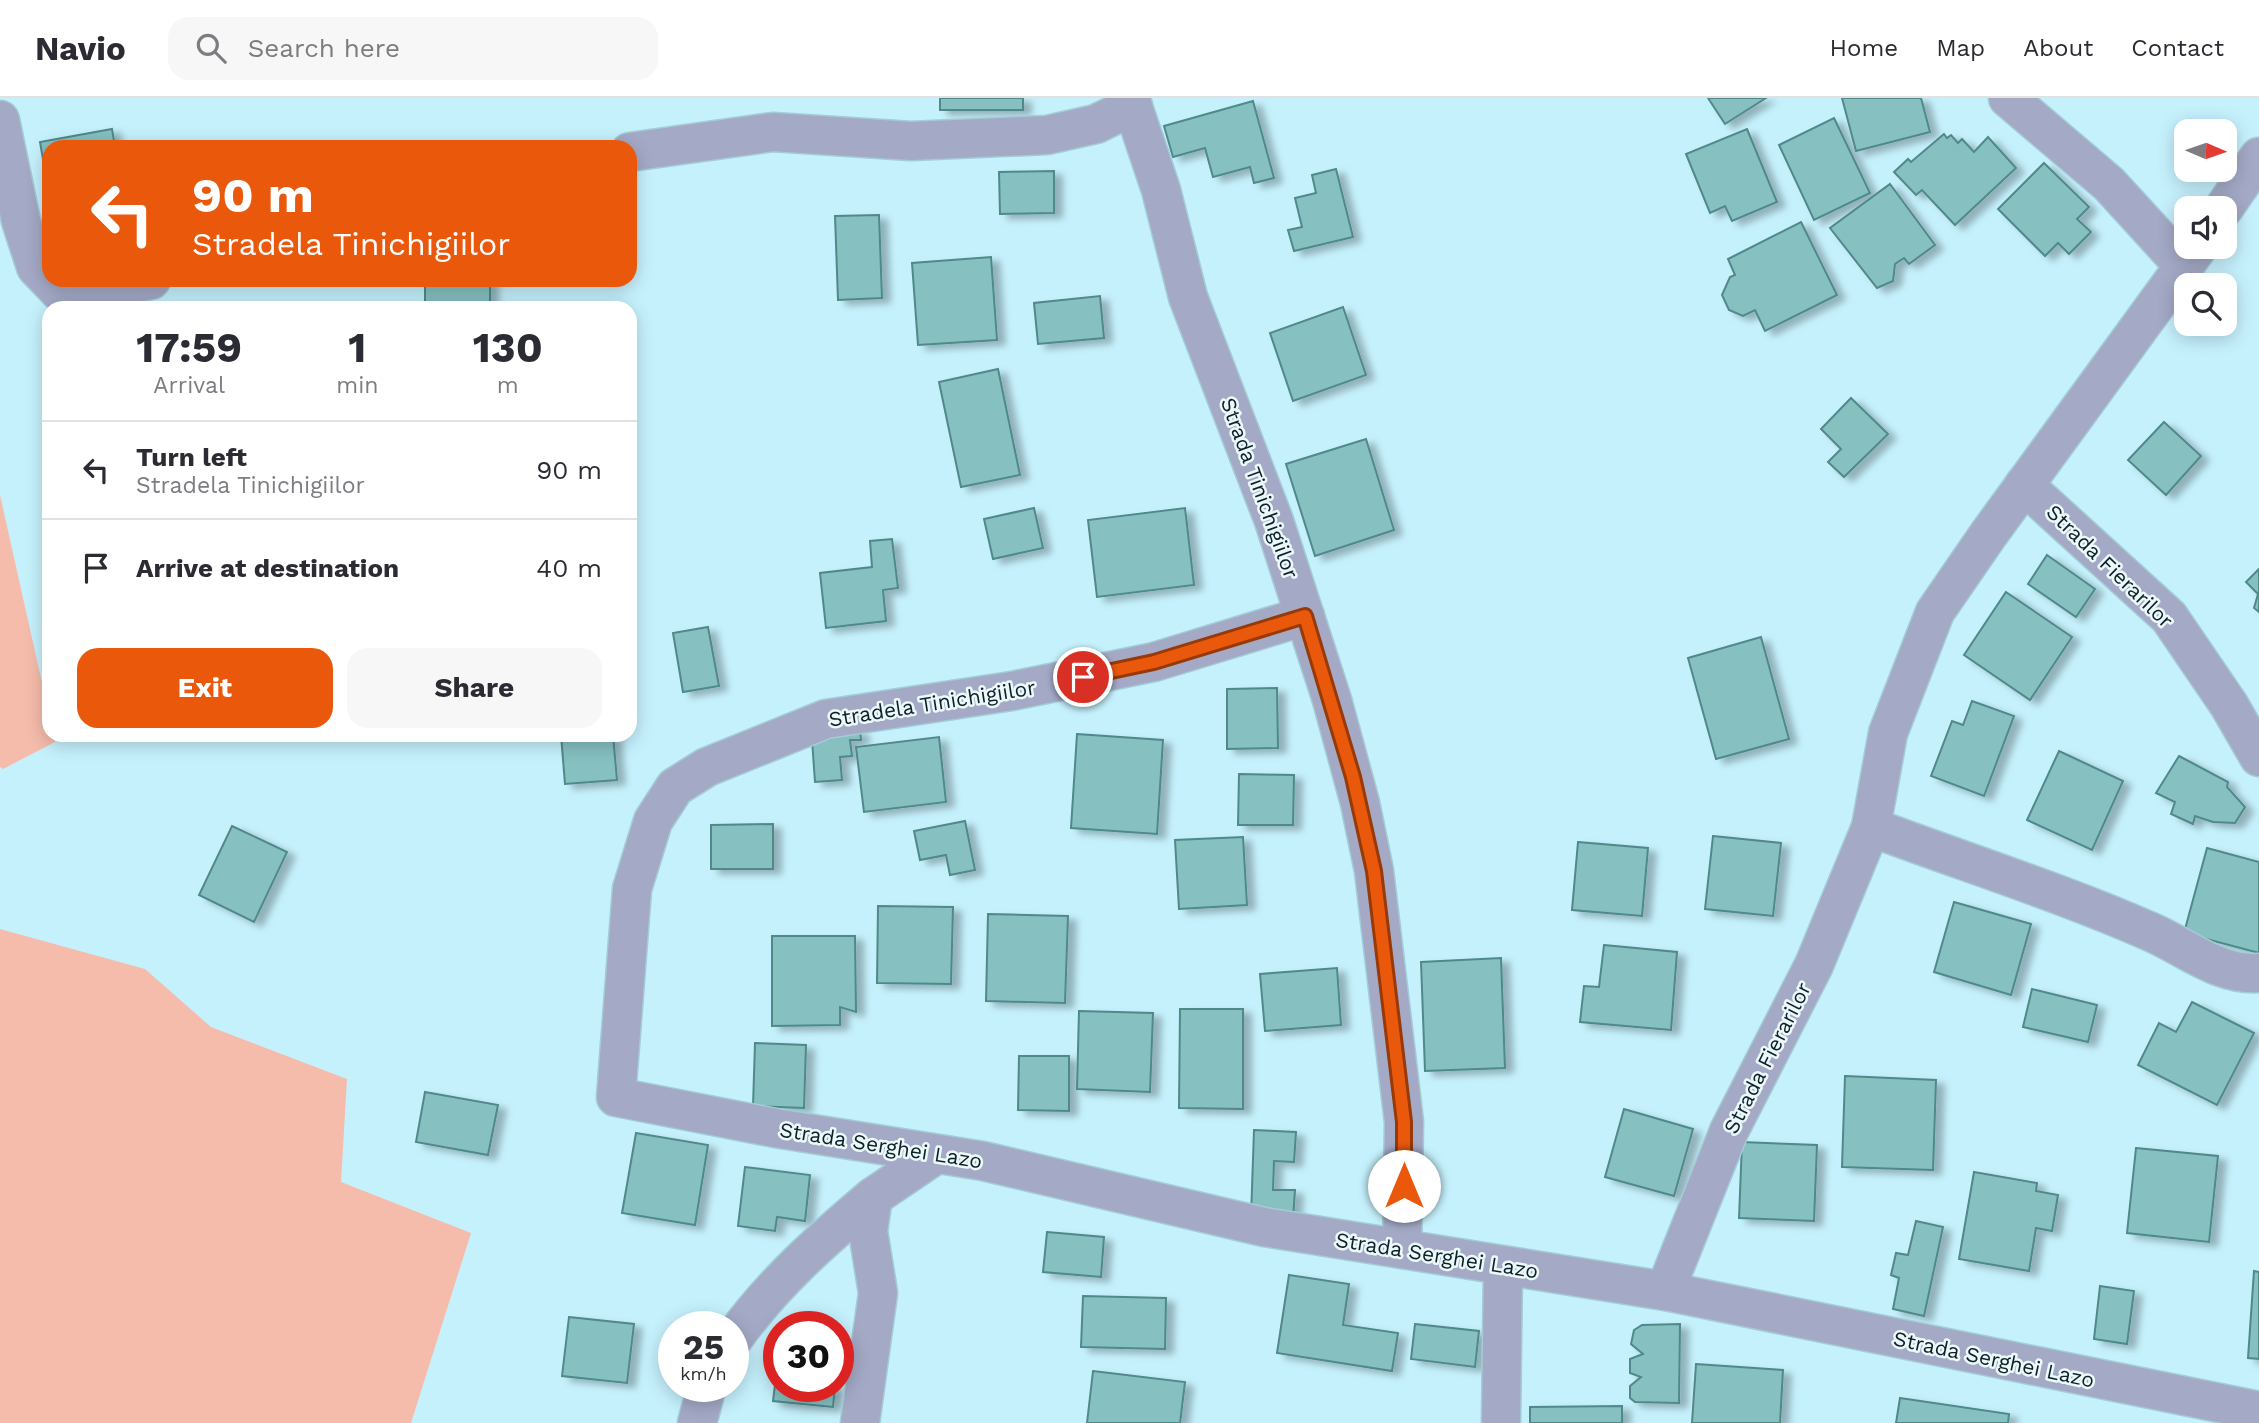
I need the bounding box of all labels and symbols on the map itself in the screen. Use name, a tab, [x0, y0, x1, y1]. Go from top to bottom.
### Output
north arrow	[2174, 119, 2236, 182]
street label: Strada Tinichigiilor	[1216, 394, 1304, 582]
street label: Strada Fierarilor	[2041, 499, 2179, 633]
pin	[1053, 647, 1113, 707]
street label: Stradela Tinichigiilor	[827, 674, 1038, 732]
street label: Strada Fierarilor	[1718, 978, 1816, 1138]
street label: Strada Serghei Lazo	[778, 1117, 984, 1173]
position arrow	[1367, 1149, 1441, 1223]
street label: Strada Serghei Lazo	[1334, 1227, 1540, 1283]
speed limit sign: 30	[763, 1311, 854, 1402]
street label: Strada Serghei Lazo	[1891, 1325, 2097, 1393]

